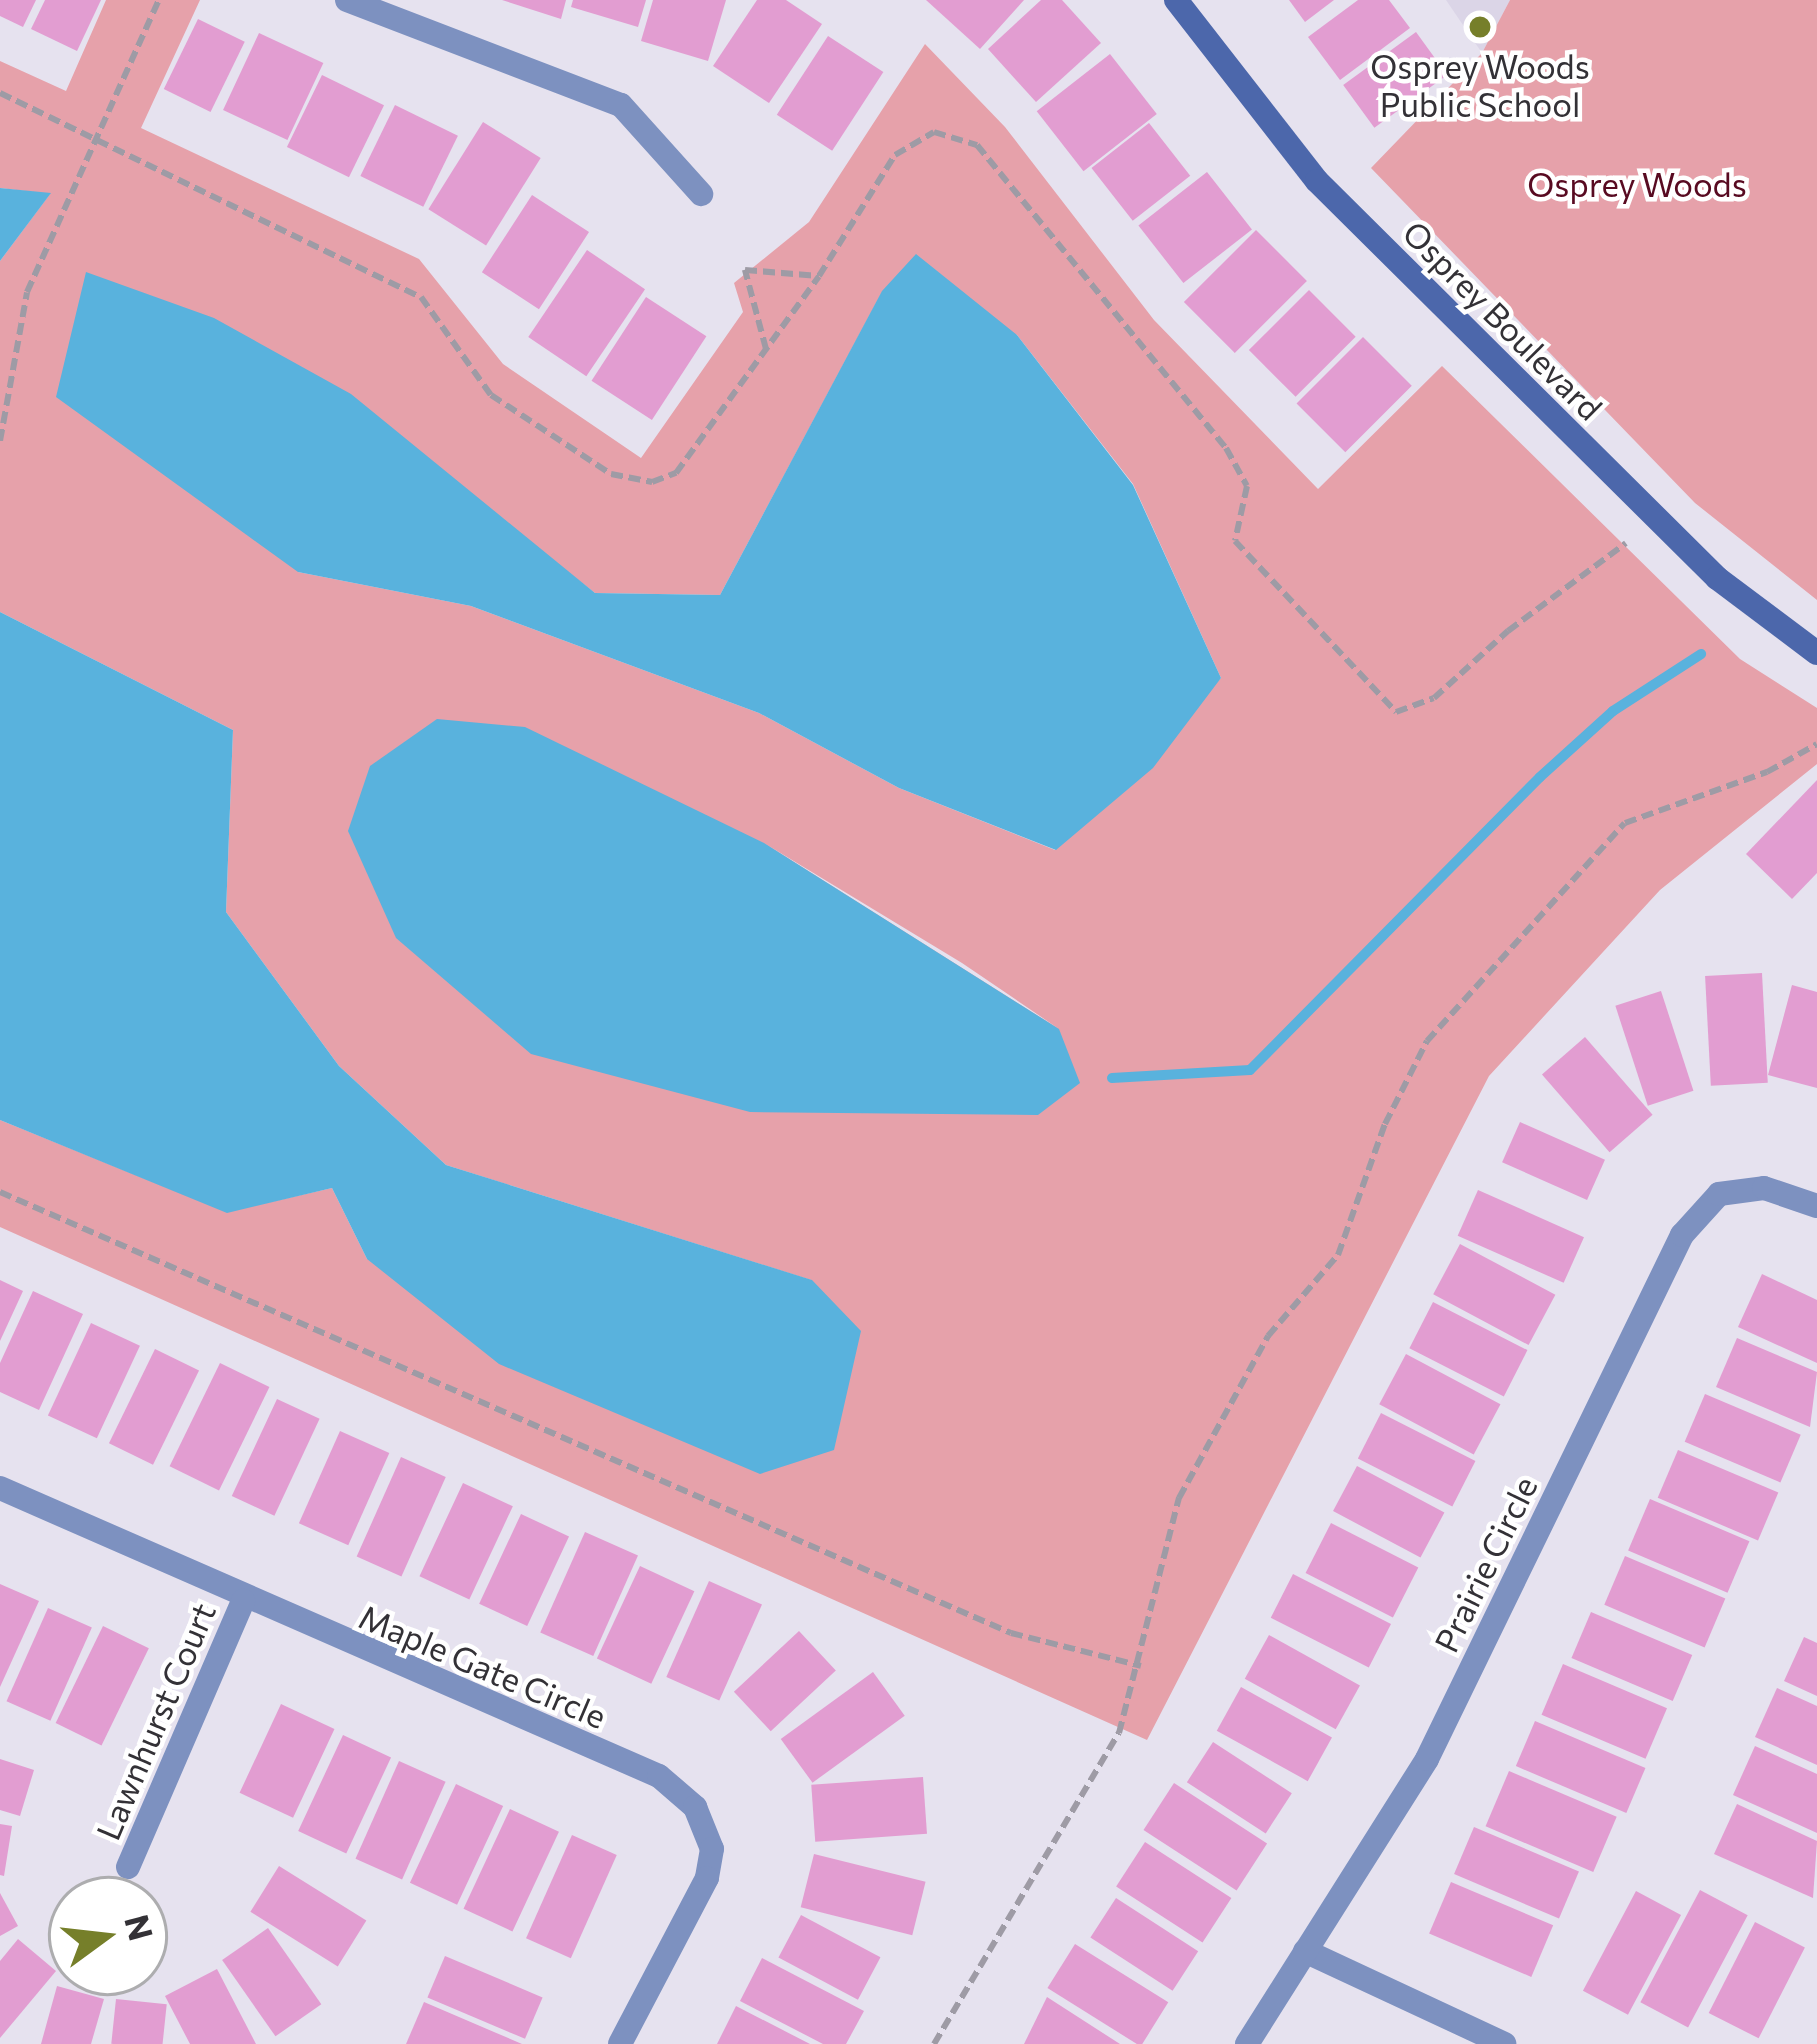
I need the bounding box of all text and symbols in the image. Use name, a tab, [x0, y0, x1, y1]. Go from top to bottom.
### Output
marker: Osprey Woods Public School	[1467, 14, 1493, 40]
place label: Osprey Woods Public School	[1370, 46, 1590, 124]
park label: Osprey Woods	[1527, 164, 1747, 204]
street label: Osprey Boulevard	[1395, 212, 1611, 428]
street label: Prairie Circle	[1425, 1470, 1545, 1658]
street label: Maple Gate Circle	[354, 1596, 612, 1736]
street label: Lawnhurst Court	[87, 1597, 223, 1845]
north arrow	[48, 1876, 168, 1996]
text: N	[117, 1910, 163, 1945]

